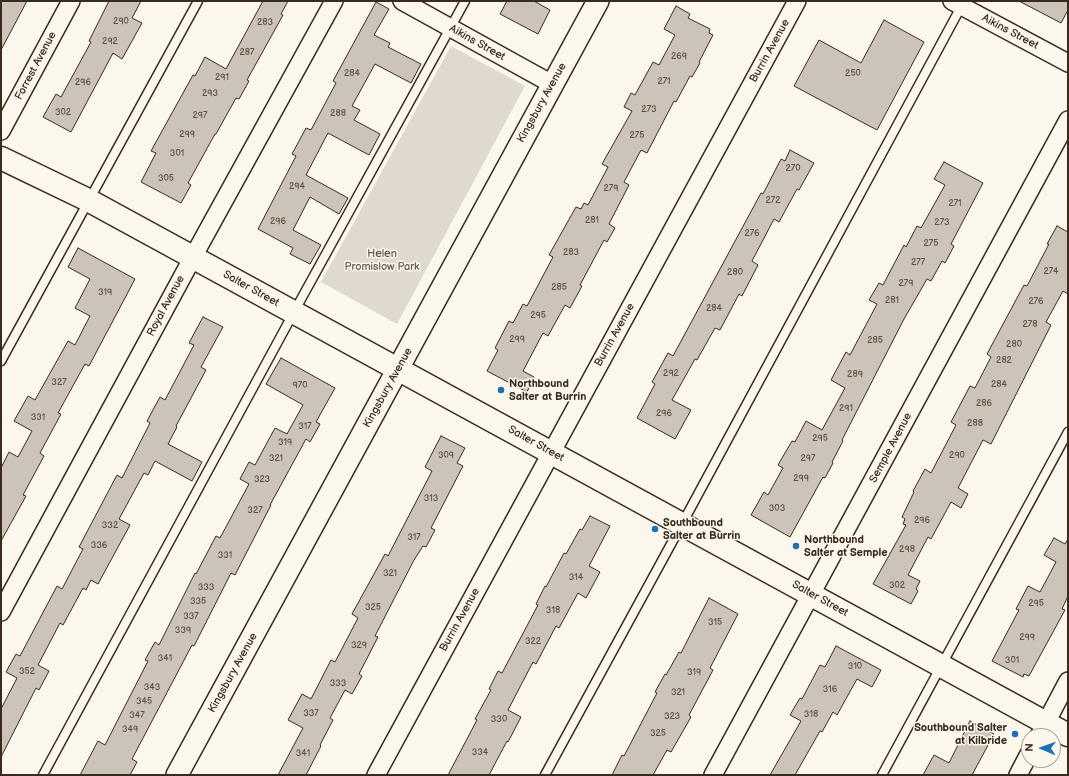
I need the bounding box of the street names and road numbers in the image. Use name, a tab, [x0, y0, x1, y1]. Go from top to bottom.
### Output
street label: Aikins Street	[979, 12, 1041, 52]
street label: Burrin Avenue	[747, 17, 793, 85]
street label: Aikins Street	[447, 22, 507, 64]
street label: Forrest Avenue	[12, 30, 60, 102]
street label: Kingsbury Avenue	[515, 61, 569, 145]
street label: Salter Street	[221, 268, 281, 310]
street label: Royal Avenue	[144, 273, 188, 339]
street label: Burrin Avenue	[592, 301, 638, 369]
street label: Kingsbury Avenue	[361, 346, 415, 430]
street label: Semple Avenue	[867, 411, 915, 485]
street label: Salter Street	[506, 423, 566, 465]
street label: Salter Street	[790, 578, 850, 620]
street label: Burrin Avenue	[437, 586, 483, 654]
street label: Kingsbury Avenue	[206, 631, 260, 715]

